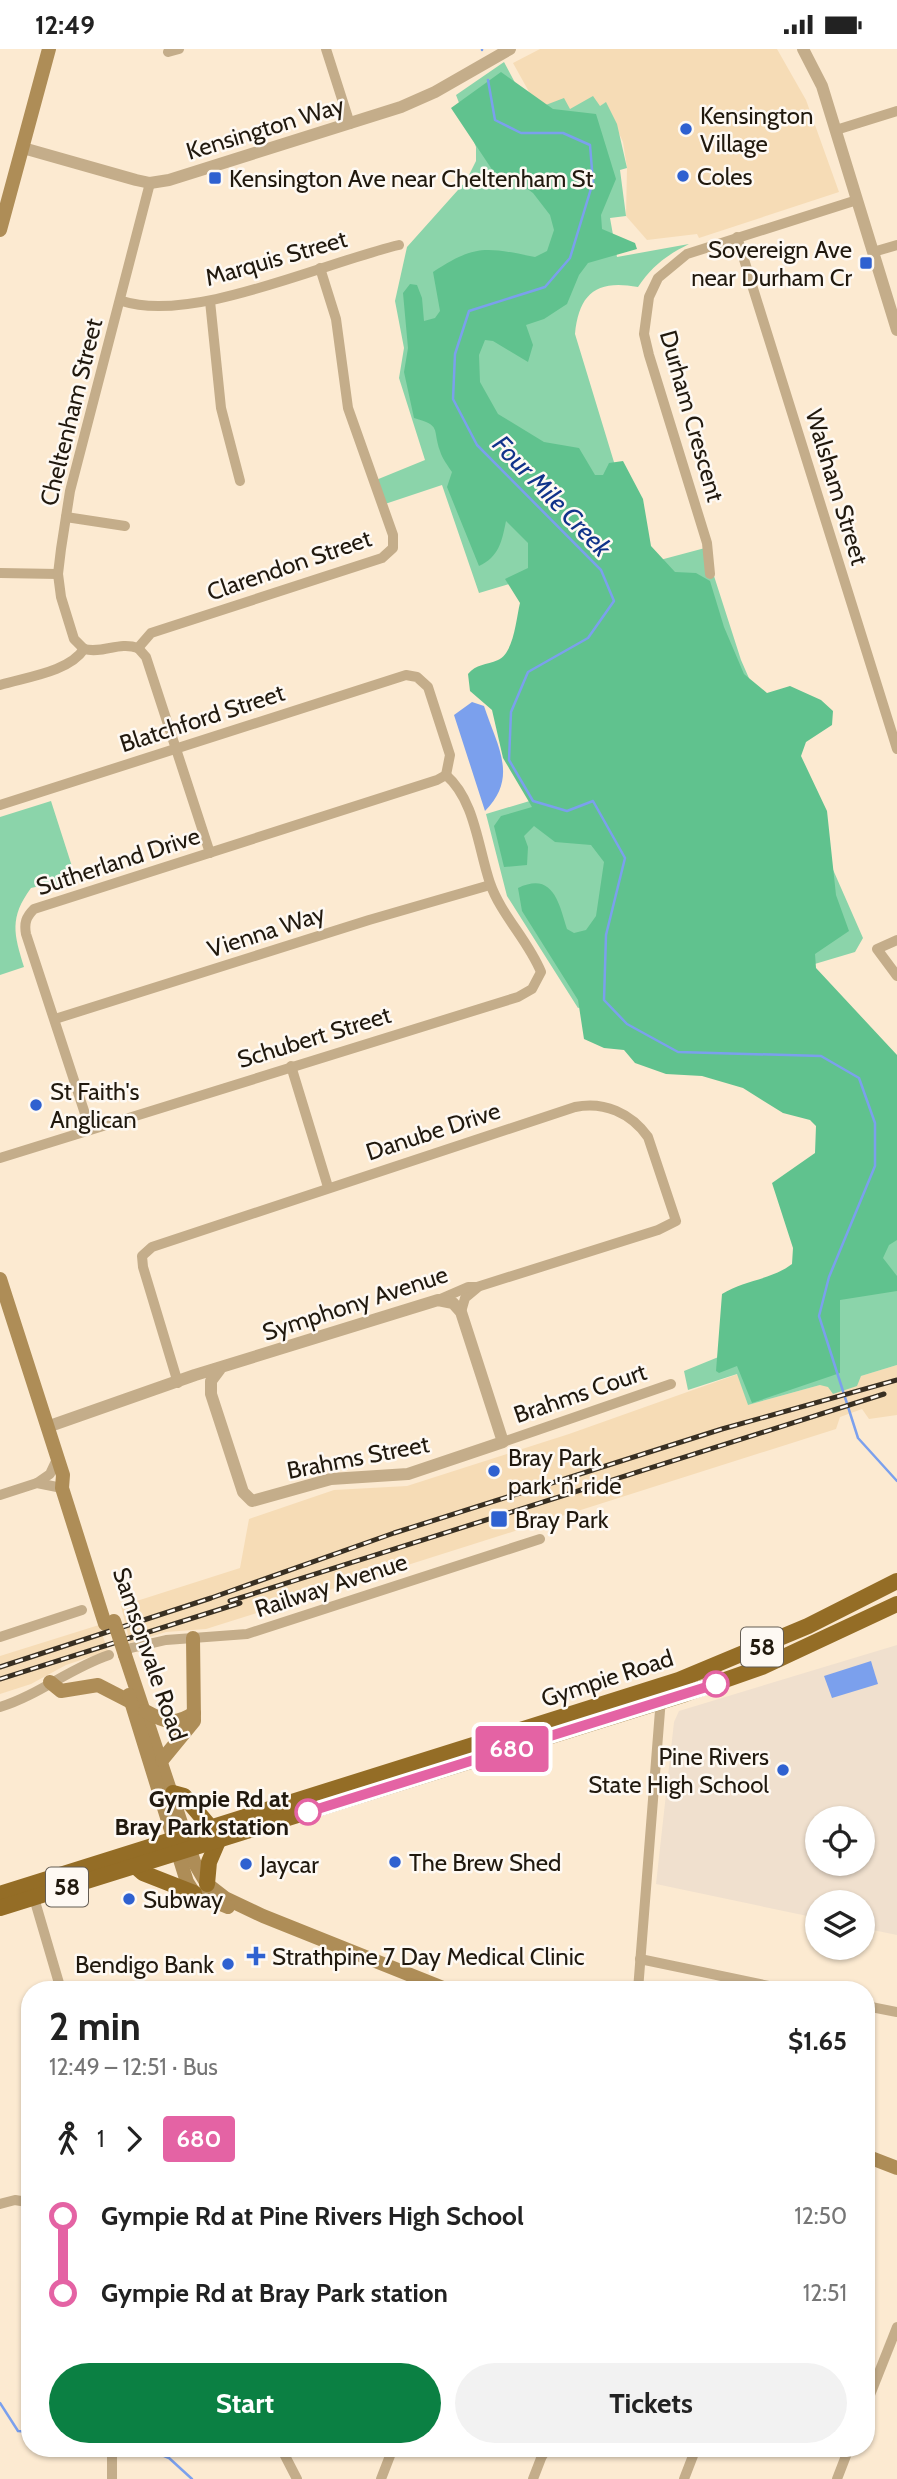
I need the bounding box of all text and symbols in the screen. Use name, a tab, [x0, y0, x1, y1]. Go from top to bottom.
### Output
text: 12:49	[35, 9, 95, 41]
street label: Kensington Way	[182, 90, 348, 166]
place label: Kensington Village	[700, 101, 813, 158]
marker: Kensington Village	[678, 121, 694, 137]
place label: Coles	[697, 162, 752, 191]
place label: Kensington Ave near Cheltenham St	[229, 164, 593, 193]
marker: Coles	[675, 168, 691, 184]
marker: Kensington Ave near Cheltenham St	[207, 170, 223, 186]
street label: Marquis Street	[202, 224, 350, 292]
place label: Sovereign Ave near Durham Cr	[691, 235, 852, 292]
marker: Sovereign Ave near Durham Cr	[858, 255, 874, 271]
street label: Cheltenham Street	[34, 315, 108, 509]
street label: Durham Crescent	[654, 327, 730, 505]
street label: Walsham Street	[800, 406, 874, 568]
water label: Four Mile Creek	[486, 428, 619, 564]
street label: Clarendon Street	[203, 523, 375, 607]
street label: Blatchford Street	[116, 678, 288, 758]
street label: Sutherland Drive	[32, 821, 204, 901]
street label: Vienna Way	[204, 898, 328, 964]
street label: Schubert Street	[234, 1000, 394, 1074]
place label: St Faith's Anglican	[50, 1077, 139, 1134]
street label: Danube Drive	[362, 1096, 504, 1166]
marker: St Faith's Anglican	[28, 1097, 44, 1113]
street label: Symphony Avenue	[259, 1259, 451, 1347]
street label: Brahms Court	[510, 1357, 650, 1429]
street label: Brahms Street	[284, 1429, 432, 1485]
place label: Bray Park park 'n' ride	[508, 1443, 622, 1500]
marker: Bray Park park 'n' ride	[486, 1463, 502, 1479]
place label: Bray Park	[515, 1505, 609, 1534]
marker: Bray Park	[489, 1509, 509, 1529]
street label: Railway Avenue	[251, 1547, 411, 1623]
street label: Samsonvale Road	[107, 1564, 193, 1744]
road number: 58	[741, 1627, 783, 1667]
street label: Gympie Road	[537, 1643, 677, 1713]
unlabelled marker	[703, 1671, 729, 1697]
line badge: 680	[472, 1726, 552, 1772]
text: 680	[490, 1734, 534, 1763]
place label: Pine Rivers State High School	[588, 1742, 769, 1799]
marker: Pine Rivers State High School	[775, 1762, 791, 1778]
place label: Gympie Rd at Bray Park station	[115, 1784, 289, 1841]
marker: Gympie Rd at Bray Park station	[295, 1799, 321, 1825]
map controls	[805, 1806, 875, 1960]
button: locate	[805, 1806, 875, 1876]
place label: The Brew Shed	[409, 1848, 561, 1877]
place label: Jaycar	[259, 1850, 319, 1879]
marker: The Brew Shed	[387, 1854, 403, 1870]
marker: Jaycar	[238, 1856, 254, 1872]
road number: 58	[46, 1867, 88, 1906]
place label: Subway	[143, 1885, 223, 1914]
button: layers	[805, 1890, 875, 1960]
marker: Subway	[121, 1891, 137, 1907]
place label: Strathpine 7 Day Medical Clinic	[272, 1942, 585, 1971]
marker: Strathpine 7 Day Medical Clinic	[246, 1946, 266, 1966]
place label: Bendigo Bank	[75, 1950, 214, 1979]
marker: Bendigo Bank	[220, 1956, 236, 1972]
text: 2 min	[49, 2003, 141, 2050]
text: $1.65	[788, 2025, 847, 2057]
text: 12:49 – 12:51 · Bus	[49, 2053, 218, 2081]
icon: walk	[49, 2120, 87, 2158]
icon: forward	[115, 2120, 153, 2158]
text: 680	[177, 2124, 221, 2153]
text: 1	[97, 2125, 105, 2153]
text: Gympie Rd at Pine Rivers High School	[101, 2200, 524, 2232]
text: 12:50	[794, 2202, 847, 2230]
text: Gympie Rd at Bray Park station	[101, 2277, 448, 2309]
text: 12:51	[803, 2279, 847, 2307]
button: Start	[49, 2363, 441, 2443]
button: Tickets	[455, 2363, 847, 2443]

